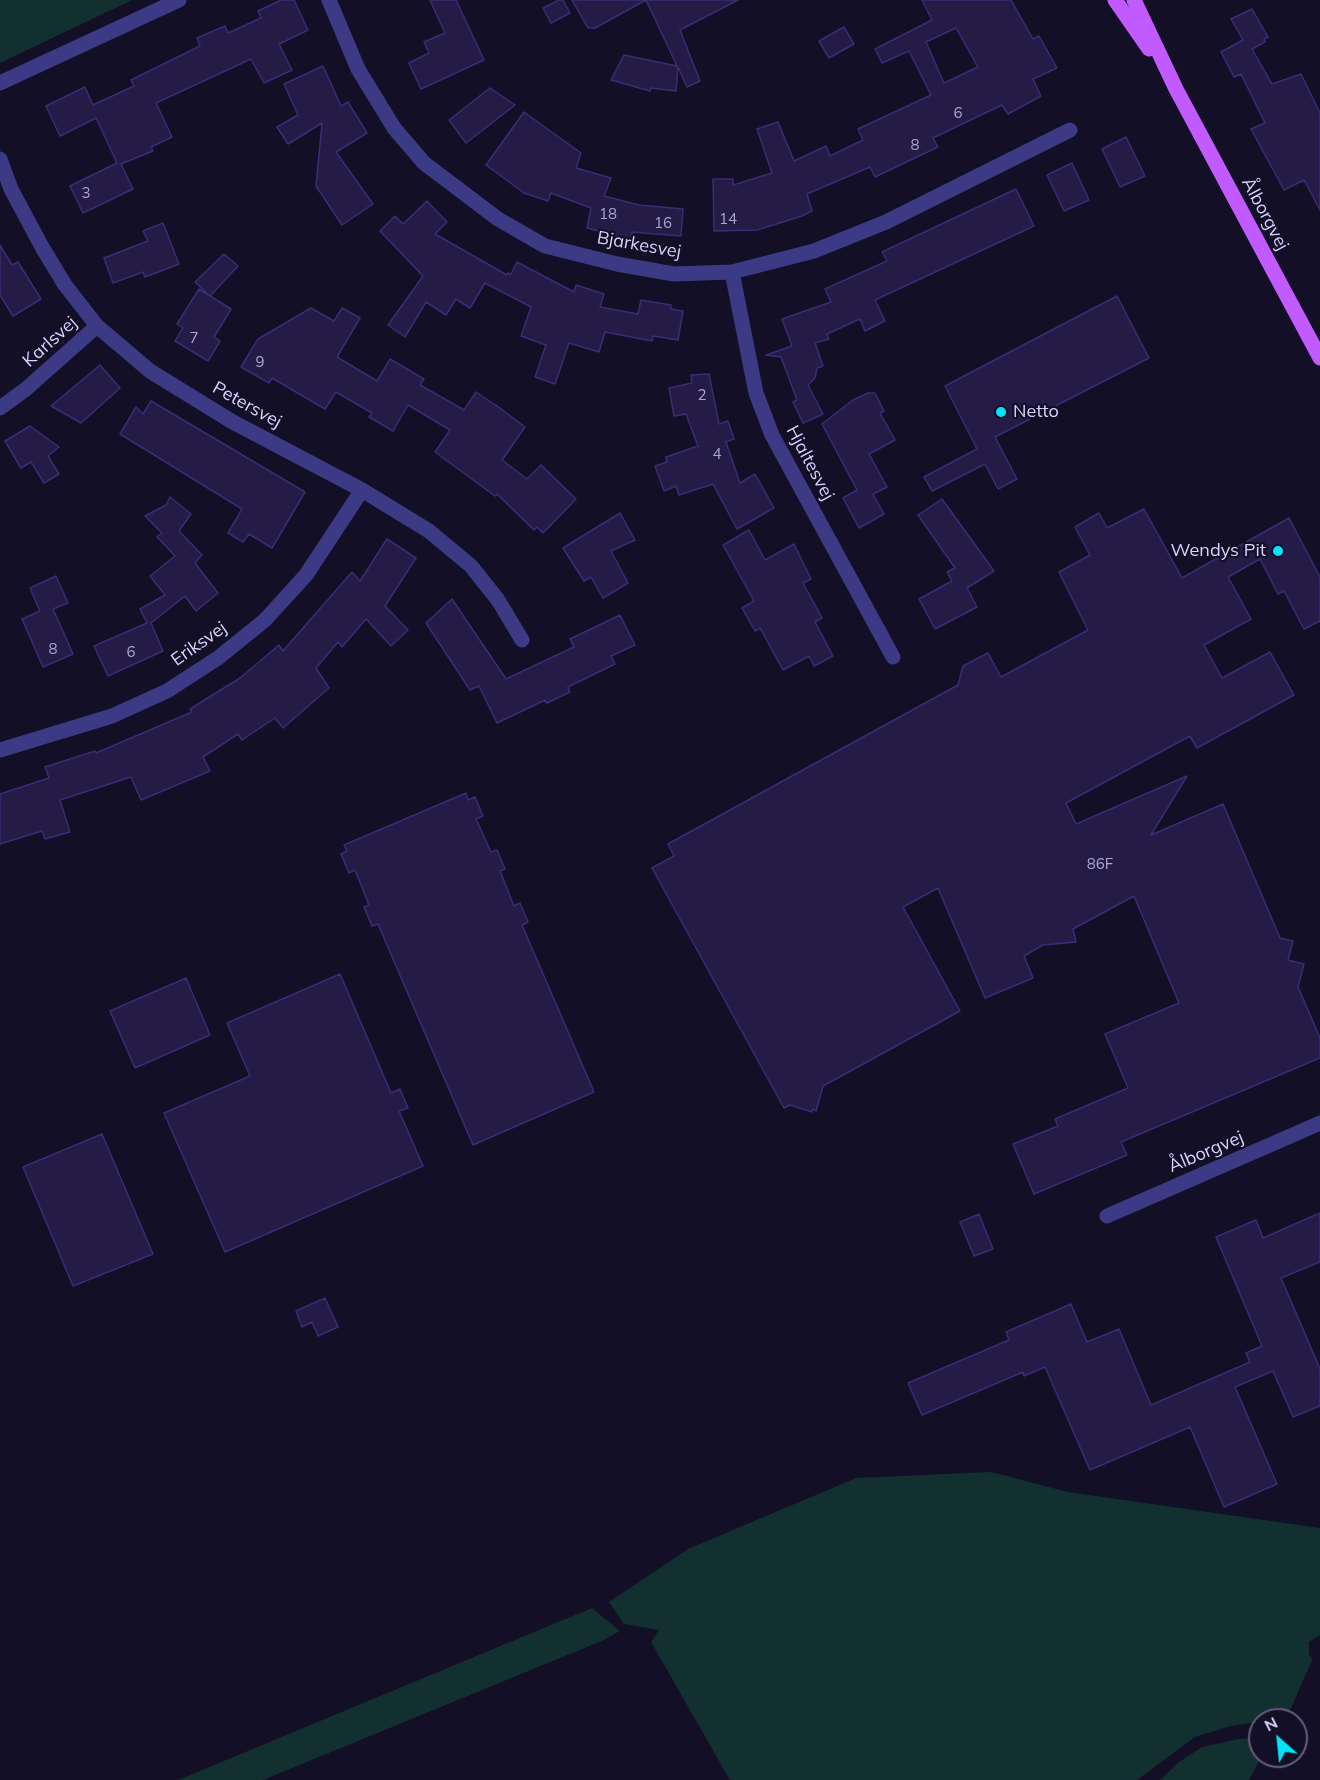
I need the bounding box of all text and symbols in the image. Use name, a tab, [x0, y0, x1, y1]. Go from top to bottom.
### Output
house number: 6	[954, 104, 962, 122]
house number: 8	[911, 136, 919, 154]
street label: Ålborgvej	[1237, 174, 1293, 254]
house number: 3	[82, 184, 90, 202]
house number: 18	[599, 205, 617, 223]
house number: 14	[719, 210, 737, 228]
house number: 16	[654, 214, 672, 232]
street label: Bjarkesvej	[595, 227, 683, 263]
street label: Karlsvej	[19, 312, 81, 372]
house number: 7	[190, 329, 198, 347]
house number: 9	[256, 353, 264, 371]
street label: Petersvej	[209, 377, 285, 433]
house number: 2	[698, 386, 706, 404]
place label: Netto	[1013, 401, 1059, 423]
marker: Netto	[994, 405, 1008, 419]
street label: Hjaltesvej	[781, 422, 839, 504]
house number: 4	[713, 445, 721, 463]
place label: Wendys Pit	[1171, 540, 1266, 562]
marker: Wendys Pit	[1271, 544, 1285, 558]
street label: Eriksvej	[167, 617, 231, 671]
house number: 8	[49, 640, 57, 658]
house number: 6	[127, 643, 135, 661]
house number: 86F	[1087, 855, 1113, 873]
street label: Ålborgvej	[1165, 1127, 1247, 1177]
north arrow	[1248, 1708, 1308, 1768]
text: N	[1261, 1712, 1281, 1735]

